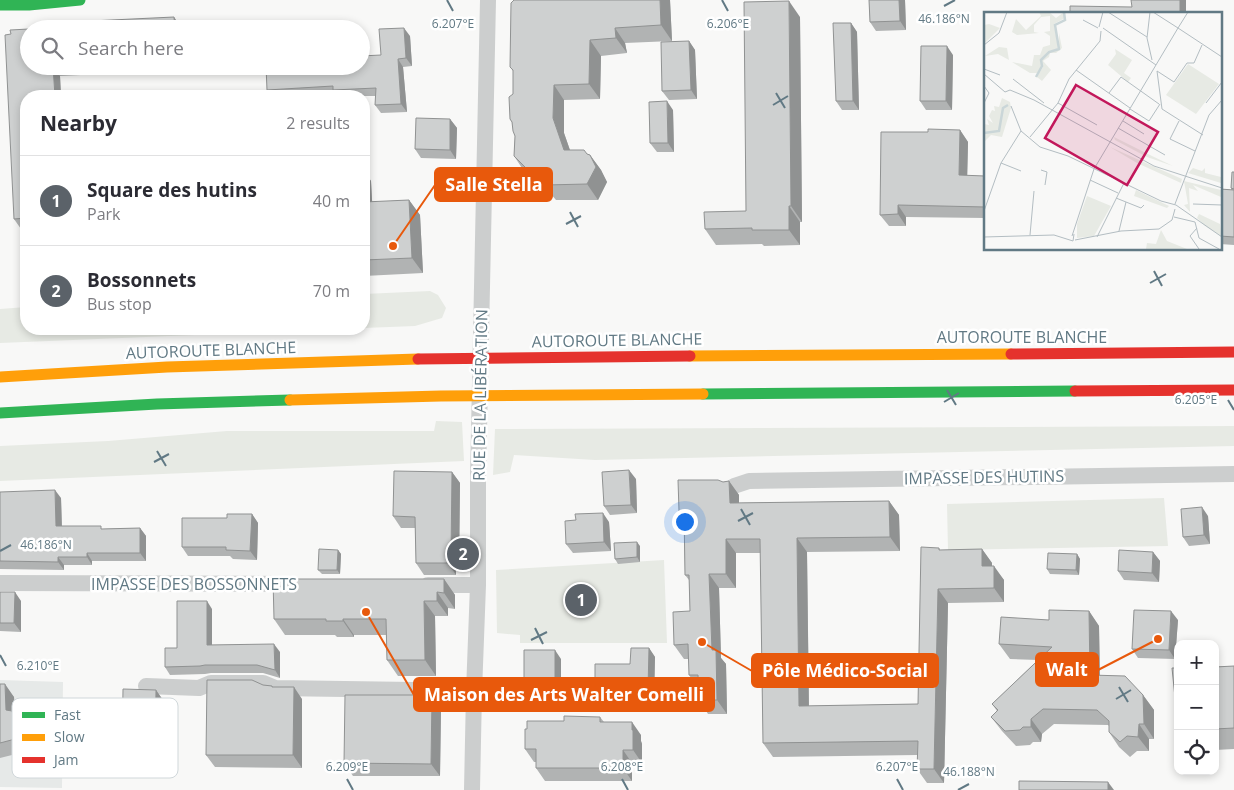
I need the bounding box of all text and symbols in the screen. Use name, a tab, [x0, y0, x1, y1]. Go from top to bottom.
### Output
text: 46.186°N	[918, 10, 970, 27]
inset map	[984, 12, 1222, 250]
text: 6.207°E	[432, 15, 474, 32]
text: 6.206°E	[707, 15, 749, 32]
search box	[20, 20, 370, 75]
icon: search	[38, 34, 66, 62]
text: Search here	[78, 35, 184, 61]
text: Nearby	[40, 109, 117, 137]
text: 2 results	[286, 112, 350, 134]
callout: Salle Stella	[435, 168, 552, 201]
text: Salle Stella	[445, 172, 543, 196]
text: Square des hutins	[87, 177, 257, 203]
text: 1	[51, 190, 61, 212]
text: 40 m	[313, 190, 350, 212]
text: Park	[87, 203, 120, 225]
text: Bossonnets	[87, 267, 196, 293]
text: 2	[51, 280, 61, 302]
text: 70 m	[313, 280, 350, 302]
text: Bus stop	[87, 293, 152, 315]
street label: RUE DE LA LIBÉRATION	[468, 309, 492, 481]
street label: AUTOROUTE BLANCHE	[937, 326, 1107, 348]
street label: AUTOROUTE BLANCHE	[532, 328, 702, 352]
street label: AUTOROUTE BLANCHE	[125, 336, 297, 364]
text: 6.205°E	[1175, 391, 1217, 408]
street label: IMPASSE DES HUTINS	[904, 465, 1065, 489]
your location	[672, 509, 698, 535]
pin: 2	[447, 535, 479, 573]
text: 46.186°N	[20, 536, 72, 553]
street label: IMPASSE DES BOSSONNETS	[91, 573, 297, 595]
pin: 1	[565, 581, 597, 619]
map controls	[1174, 640, 1219, 775]
button: +	[1174, 640, 1219, 685]
callout: Walt	[1036, 653, 1098, 686]
callout: Pôle Médico-Social	[752, 654, 938, 687]
text: 6.210°E	[17, 657, 59, 674]
text: Walt	[1046, 657, 1088, 681]
text: Pôle Médico-Social	[762, 658, 928, 682]
callout: Maison des Arts Walter Comelli	[414, 678, 714, 711]
text: Maison des Arts Walter Comelli	[424, 682, 704, 706]
button: −	[1174, 685, 1219, 730]
legend	[12, 698, 178, 778]
text: Fast	[54, 705, 81, 724]
text: Slow	[54, 727, 85, 746]
button: locate	[1174, 730, 1219, 775]
text: Jam	[52, 750, 79, 769]
text: 6.209°E	[326, 758, 368, 775]
text: 6.208°E	[601, 758, 643, 775]
text: 6.207°E	[876, 758, 918, 775]
text: 46.188°N	[943, 763, 995, 780]

